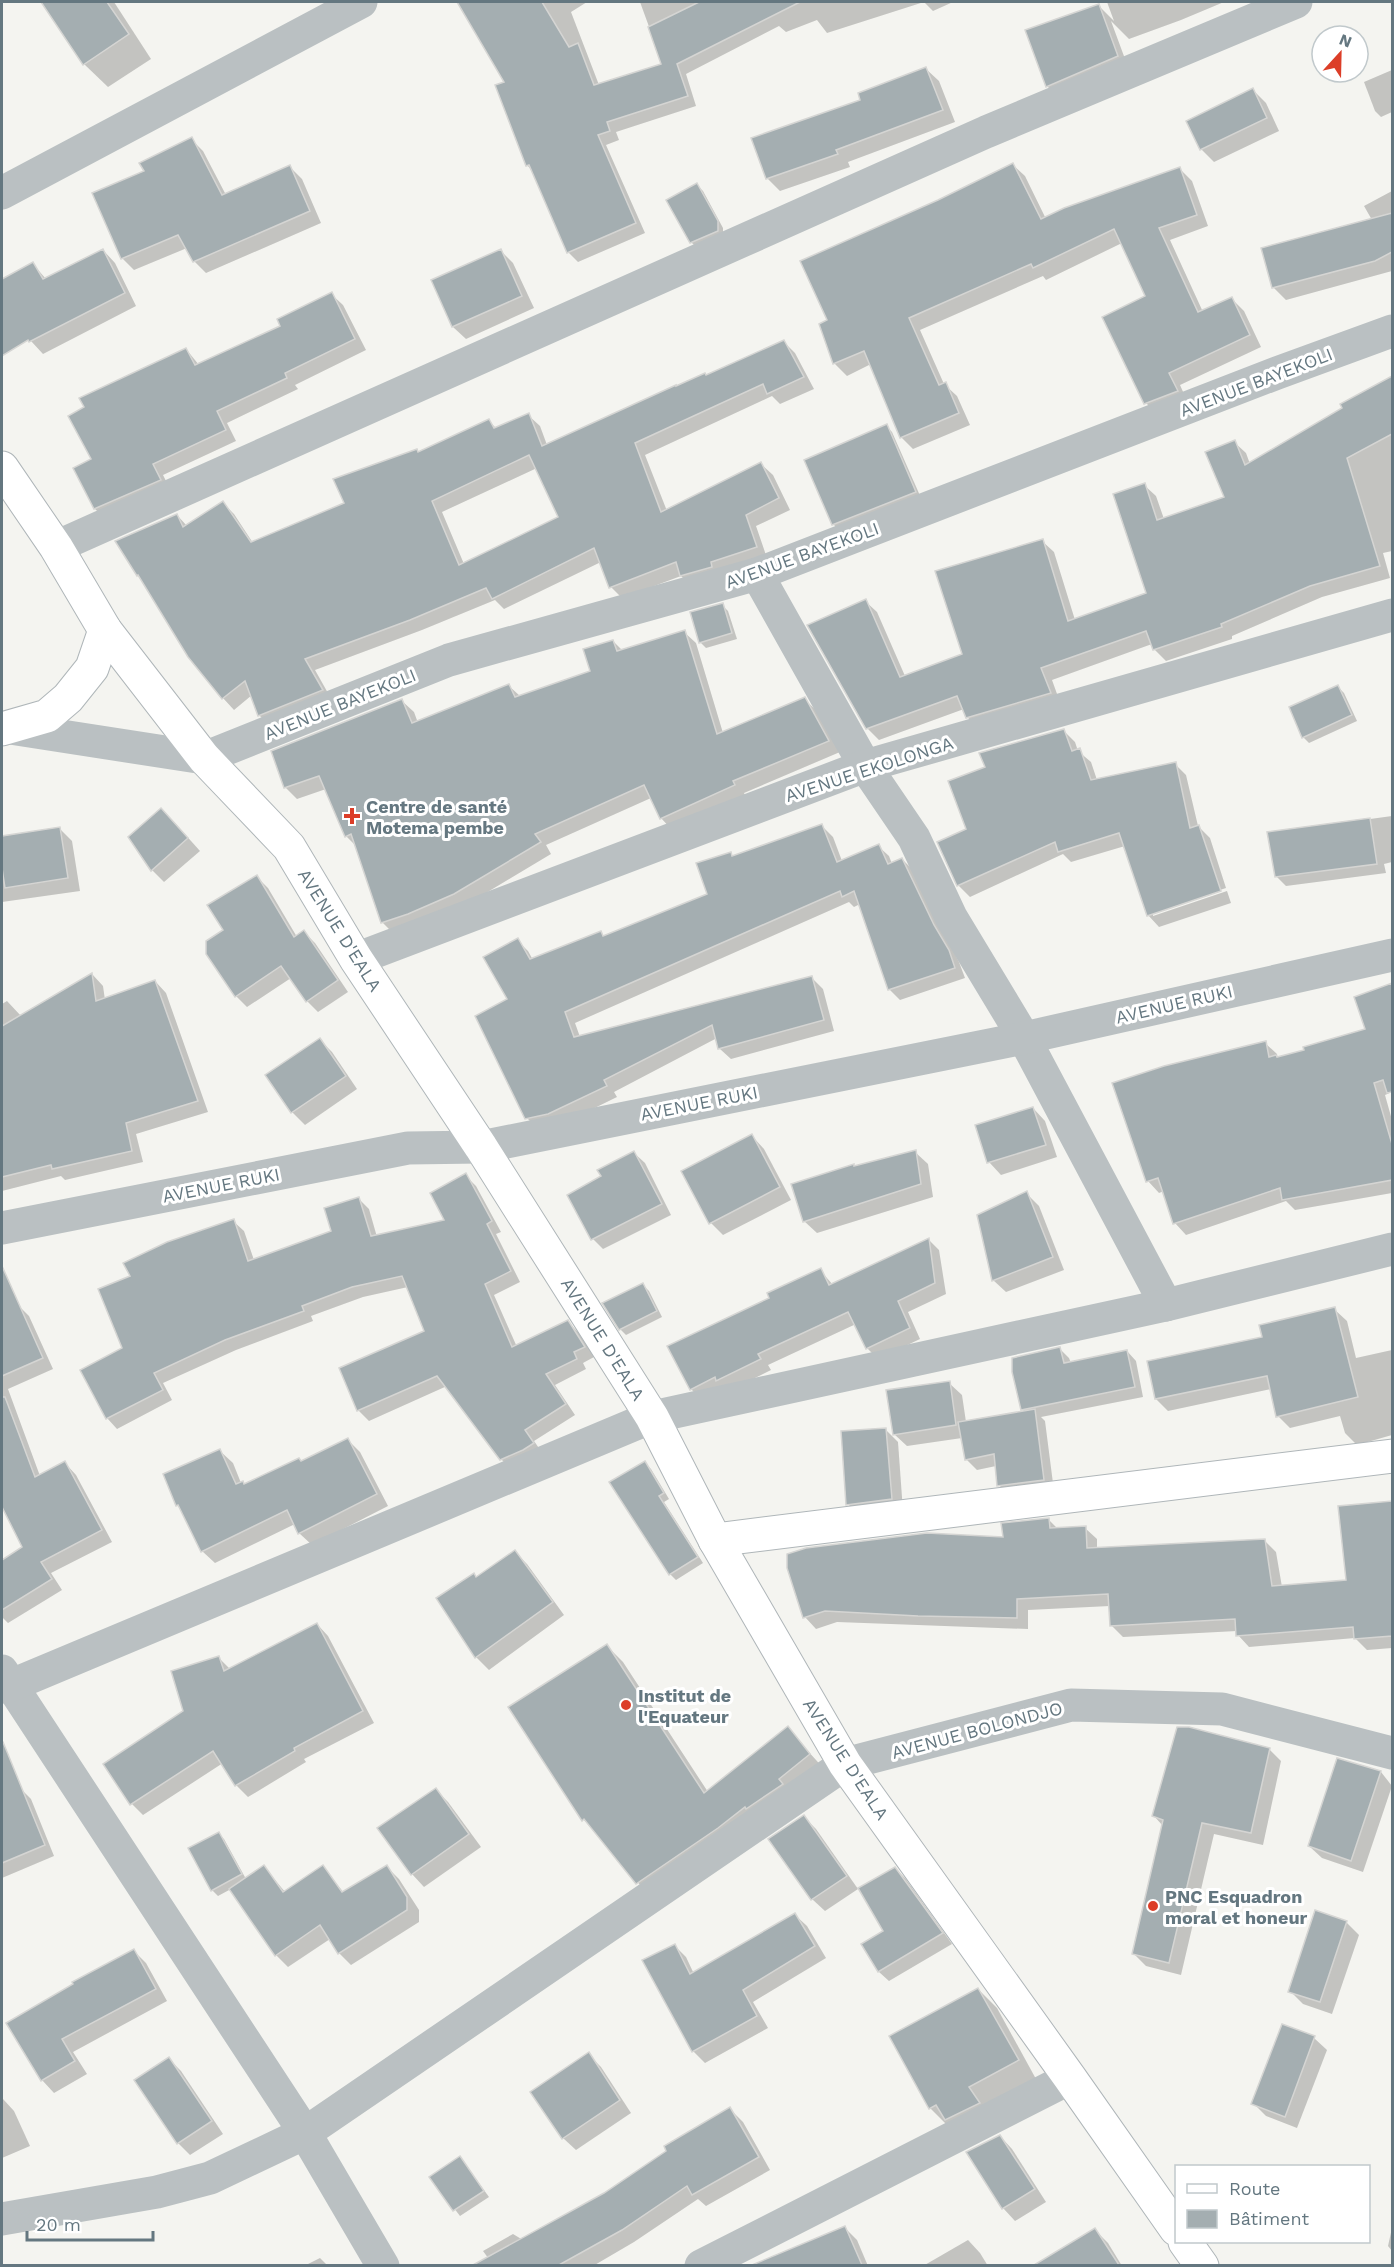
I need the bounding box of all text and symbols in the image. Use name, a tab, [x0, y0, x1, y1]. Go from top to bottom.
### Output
north arrow	[1310, 24, 1370, 84]
text: N	[1336, 30, 1354, 52]
street label: AVENUE BAYEKOLI	[1177, 343, 1335, 421]
street label: AVENUE BAYEKOLI	[722, 517, 882, 593]
street label: AVENUE BAYEKOLI	[261, 664, 419, 744]
street label: AVENUE EKOLONGA	[782, 732, 956, 806]
place label: Centre de santé Motema pembe	[366, 796, 507, 838]
marker: Centre de santé Motema pembe	[343, 807, 361, 825]
street label: AVENUE D'EALA	[294, 865, 386, 995]
street label: AVENUE RUKI	[1113, 980, 1235, 1028]
street label: AVENUE RUKI	[638, 1081, 760, 1125]
street label: AVENUE RUKI	[160, 1163, 282, 1207]
street label: AVENUE D'EALA	[557, 1274, 649, 1404]
place label: Institut de l'Equateur	[638, 1685, 731, 1727]
street label: AVENUE D'EALA	[799, 1694, 893, 1824]
street label: AVENUE BOLONDJO	[889, 1697, 1065, 1763]
marker: Institut de l'Equateur	[619, 1698, 633, 1712]
place label: PNC Esquadron moral et honeur	[1165, 1886, 1308, 1928]
marker: PNC Esquadron moral et honeur	[1146, 1899, 1160, 1913]
legend	[1175, 2165, 1370, 2243]
text: Route	[1229, 2178, 1281, 2199]
scale bar	[27, 2204, 153, 2242]
text: Bâtiment	[1229, 2208, 1309, 2229]
text: 20 m	[36, 2214, 81, 2235]

